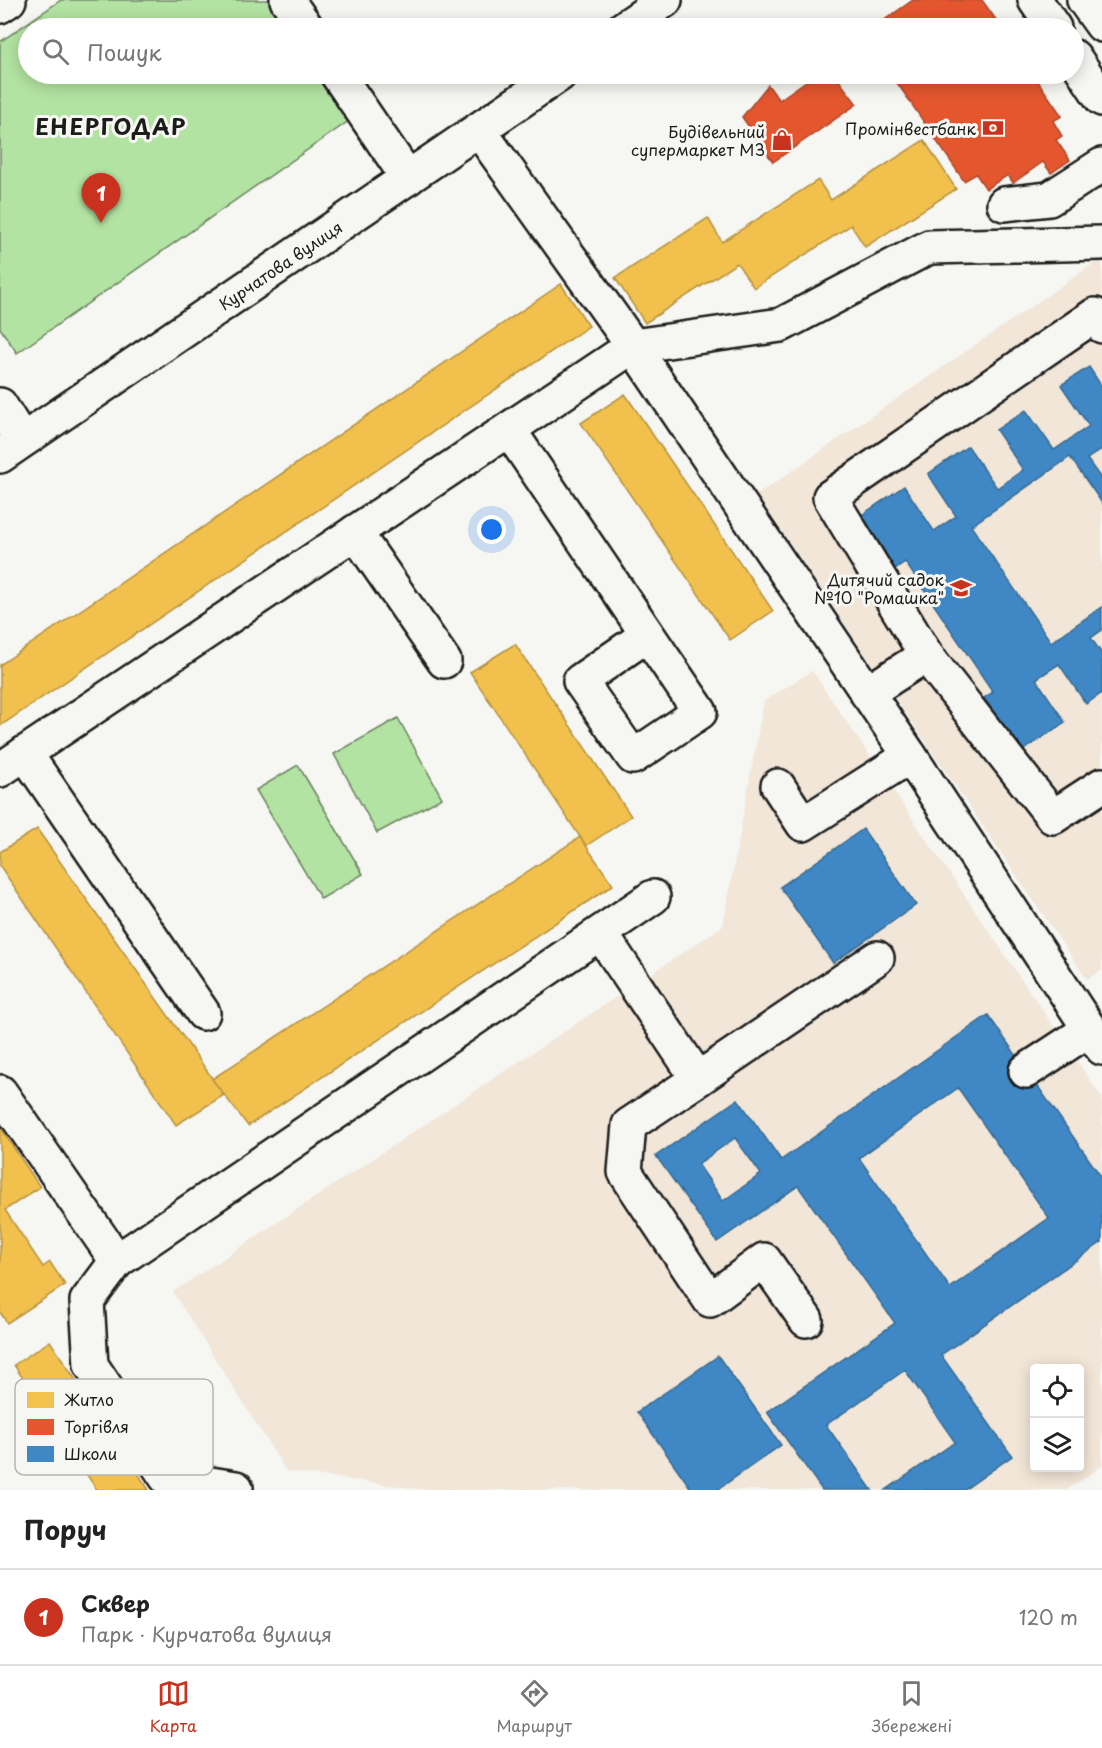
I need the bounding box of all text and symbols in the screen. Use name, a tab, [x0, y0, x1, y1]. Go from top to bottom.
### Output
search box	[18, 18, 1084, 84]
icon: search	[39, 35, 72, 68]
text: Пошук	[87, 35, 162, 68]
district label: ЕНЕРГОДАР	[35, 109, 187, 142]
place label: Промінвестбанк	[845, 116, 976, 140]
bank icon: Промінвестбанк	[981, 116, 1005, 140]
place label: Будівельний супермаркет М3	[631, 119, 765, 161]
shop icon: Будівельний супермаркет М3	[770, 128, 794, 152]
pin: 1	[82, 174, 120, 223]
street label: Курчатова вулиця	[213, 215, 347, 315]
your location	[477, 515, 506, 544]
place label: Дитячий садок №10 "Ромашка"	[814, 567, 944, 609]
school or university icon: Дитячий садок №10 "Ромашка"	[949, 576, 973, 600]
map controls	[1030, 1364, 1084, 1472]
button: locate	[1030, 1364, 1084, 1418]
legend	[15, 1379, 213, 1475]
text: Житло	[64, 1387, 114, 1411]
text: Торгівля	[64, 1414, 129, 1438]
button: layers	[1030, 1418, 1084, 1472]
text: Школи	[64, 1441, 117, 1465]
text: Поруч	[24, 1510, 107, 1549]
text: Сквер	[81, 1586, 150, 1619]
text: 1	[39, 1602, 48, 1632]
text: 120 m	[1019, 1602, 1078, 1632]
text: Парк · Курчатова вулиця	[81, 1619, 332, 1649]
tab: Карта	[150, 1677, 197, 1737]
tab: Маршрут	[496, 1677, 572, 1737]
tab: Збережені	[872, 1677, 952, 1737]

